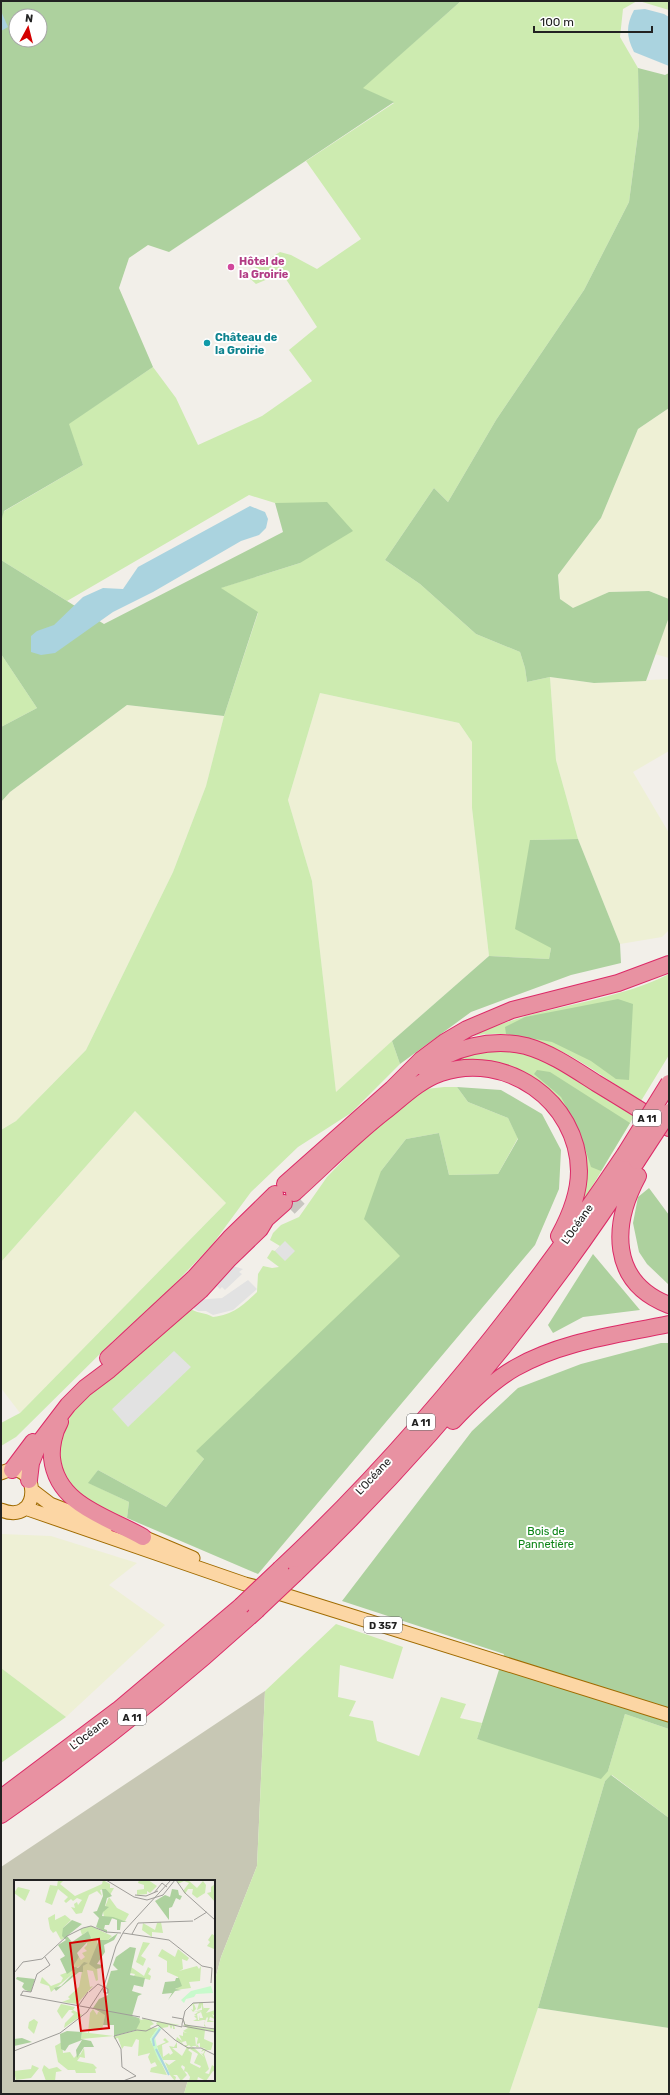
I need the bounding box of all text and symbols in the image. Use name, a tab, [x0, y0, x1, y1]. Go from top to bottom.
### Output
north arrow	[8, 8, 48, 48]
scale bar	[534, 8, 652, 34]
text: N	[24, 12, 34, 26]
text: 100 m	[540, 15, 574, 29]
place label: Hôtel de la Groirie	[239, 255, 289, 281]
marker: Hôtel de la Groirie	[226, 262, 236, 272]
place label: Château de la Groirie	[215, 331, 278, 357]
marker: Château de la Groirie	[202, 338, 212, 348]
road number: A 11	[633, 1110, 661, 1126]
street label: L’Océane	[559, 1202, 596, 1247]
road number: A 11	[407, 1414, 435, 1430]
street label: L’Océane	[353, 1455, 394, 1498]
park label: Bois de Pannetière	[518, 1525, 574, 1551]
road number: D 357	[364, 1617, 402, 1633]
road number: A 11	[118, 1709, 146, 1725]
street label: L’Océane	[67, 1714, 111, 1753]
inset map	[14, 1880, 215, 2081]

